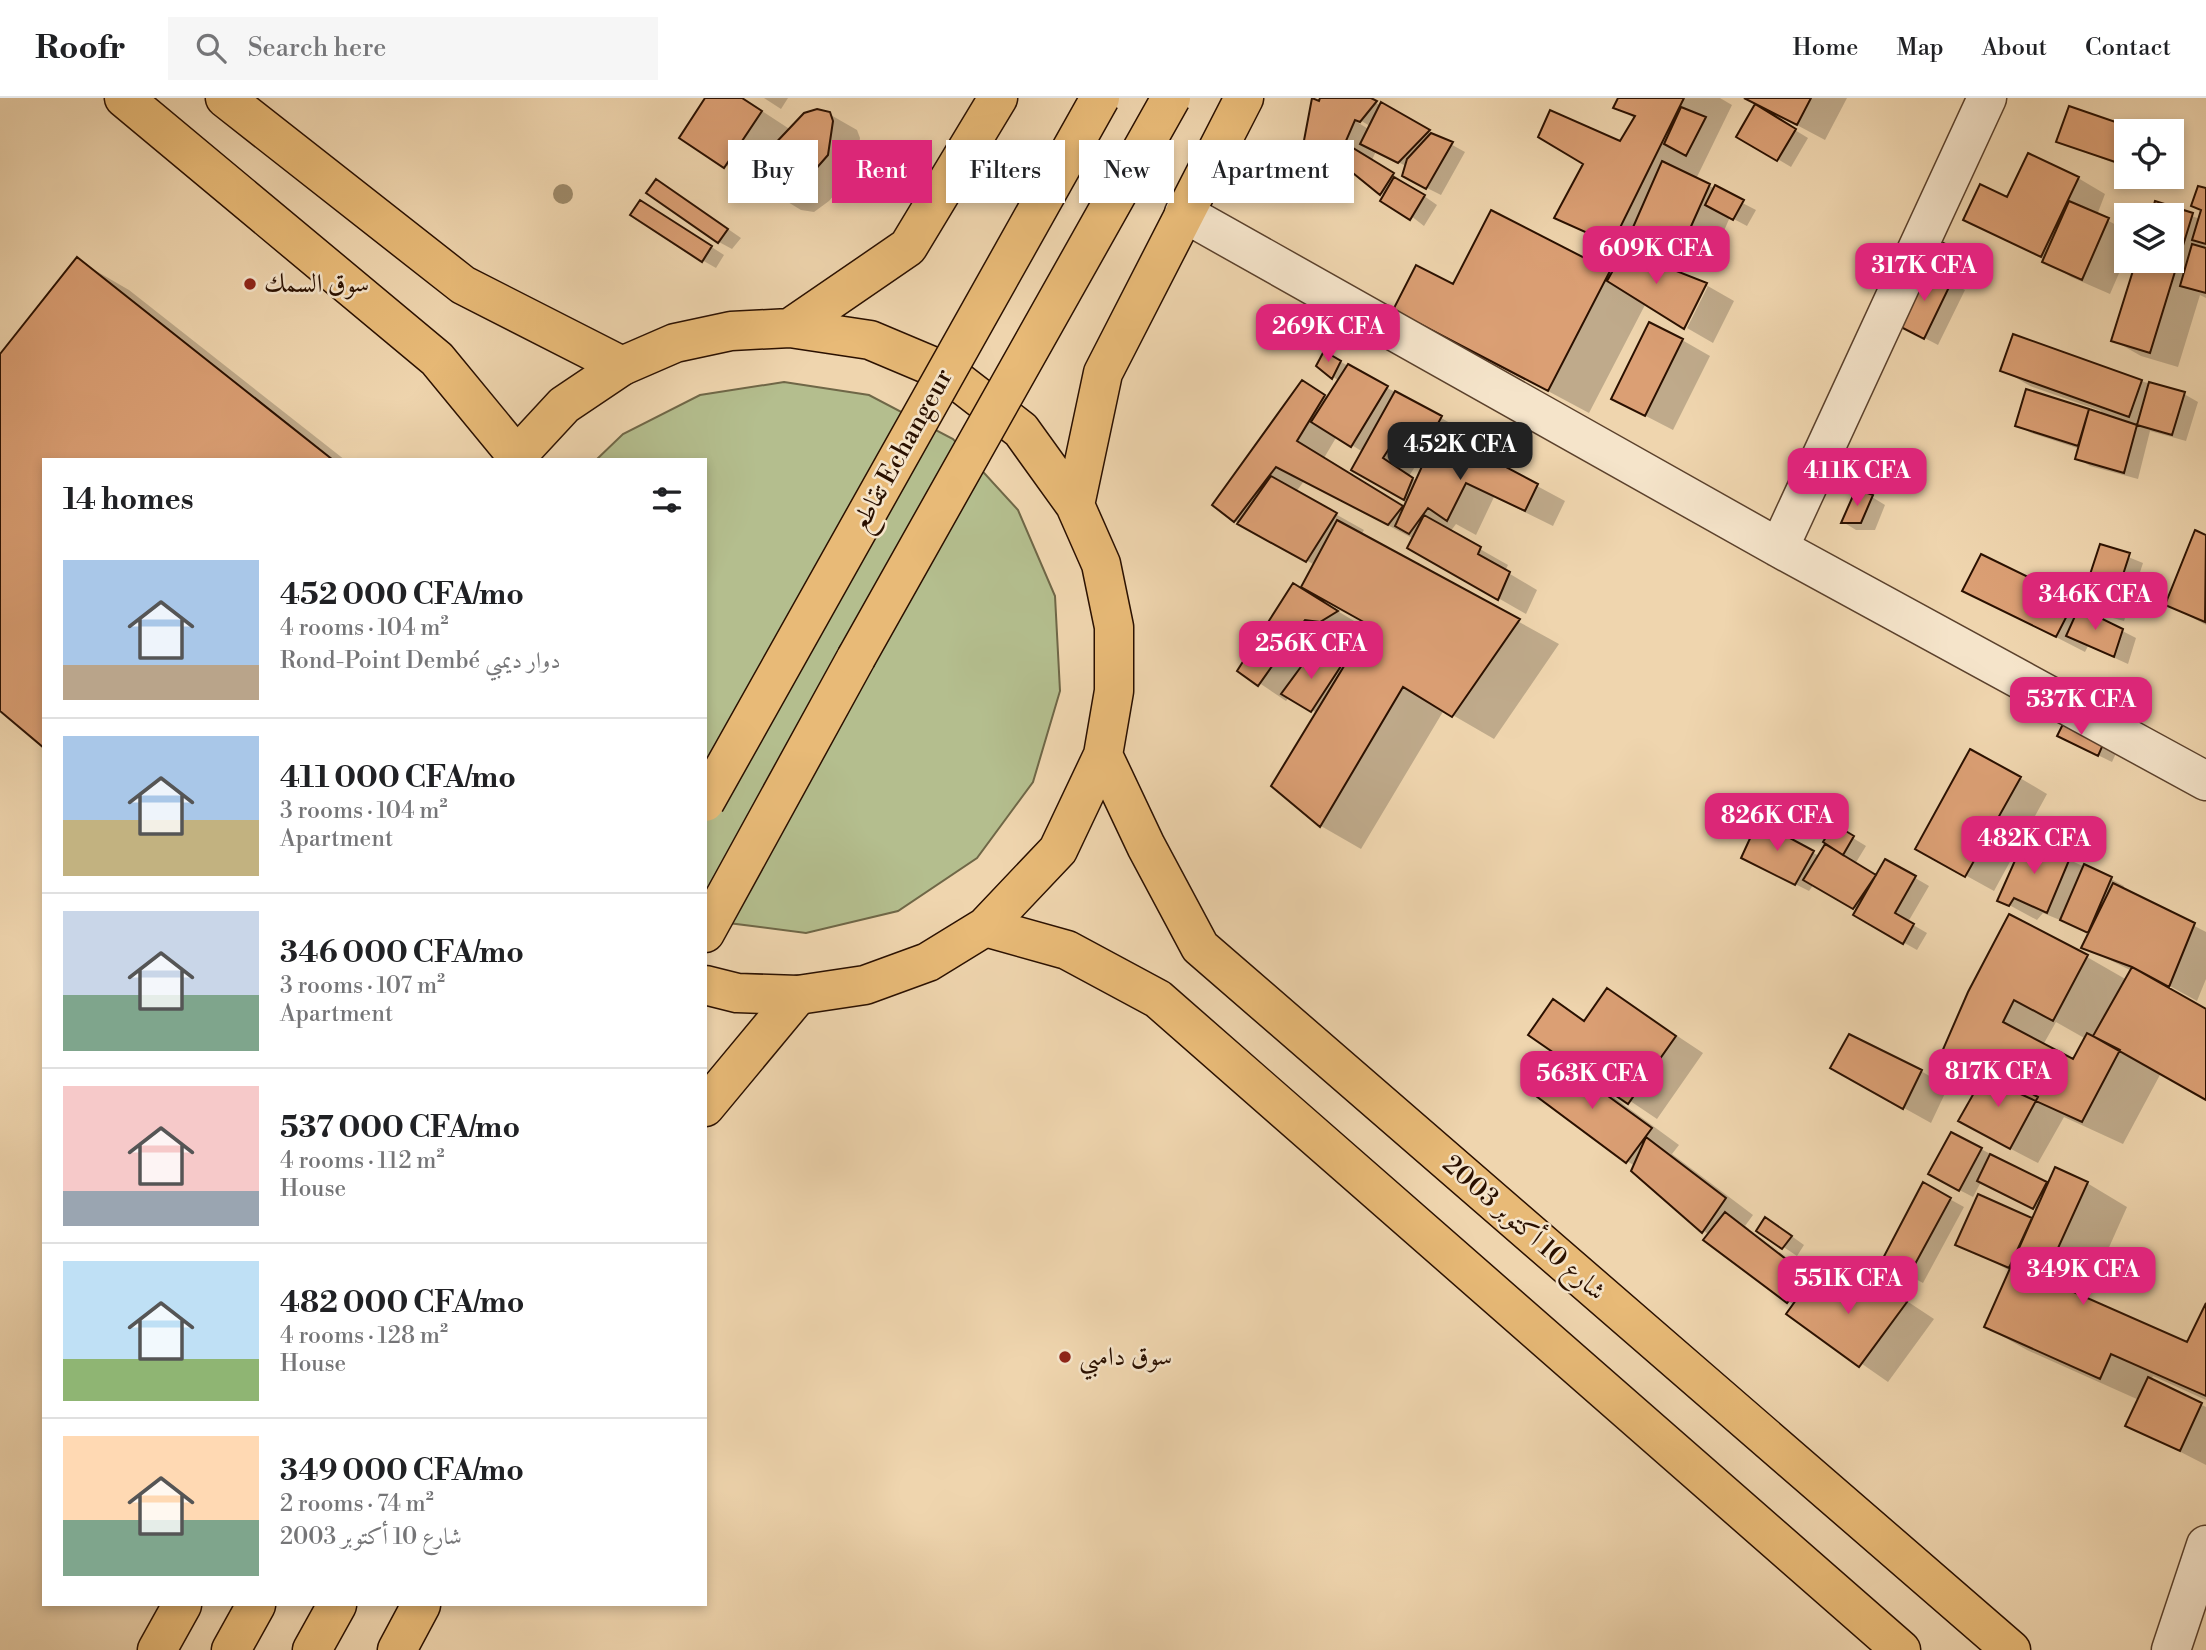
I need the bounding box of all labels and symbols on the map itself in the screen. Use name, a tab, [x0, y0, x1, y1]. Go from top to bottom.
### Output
pin: 609K CFA	[1584, 226, 1728, 286]
pin: 317K CFA	[1852, 244, 1996, 303]
place label: سوق السمك	[264, 268, 369, 300]
marker: سوق السمك	[242, 276, 258, 292]
pin: 269K CFA	[1256, 304, 1400, 364]
street label: تقاطع Echangeur	[844, 363, 966, 540]
pin: 452K CFA	[1388, 422, 1532, 482]
pin: 411K CFA	[1785, 448, 1929, 508]
pin: 346K CFA	[2023, 573, 2167, 632]
pin: 256K CFA	[1239, 622, 1383, 681]
pin: 537K CFA	[2009, 678, 2153, 737]
pin: 826K CFA	[1705, 794, 1849, 853]
pin: 482K CFA	[1962, 816, 2106, 876]
pin: 817K CFA	[1926, 1049, 2070, 1109]
pin: 563K CFA	[1520, 1052, 1664, 1111]
street label: شارع 10 أكتوبر 2003	[1433, 1147, 1613, 1311]
pin: 349K CFA	[2011, 1248, 2155, 1307]
pin: 551K CFA	[1776, 1256, 1920, 1316]
place label: سوق دامبي	[1079, 1341, 1172, 1380]
marker: سوق دامبي	[1057, 1349, 1073, 1365]

